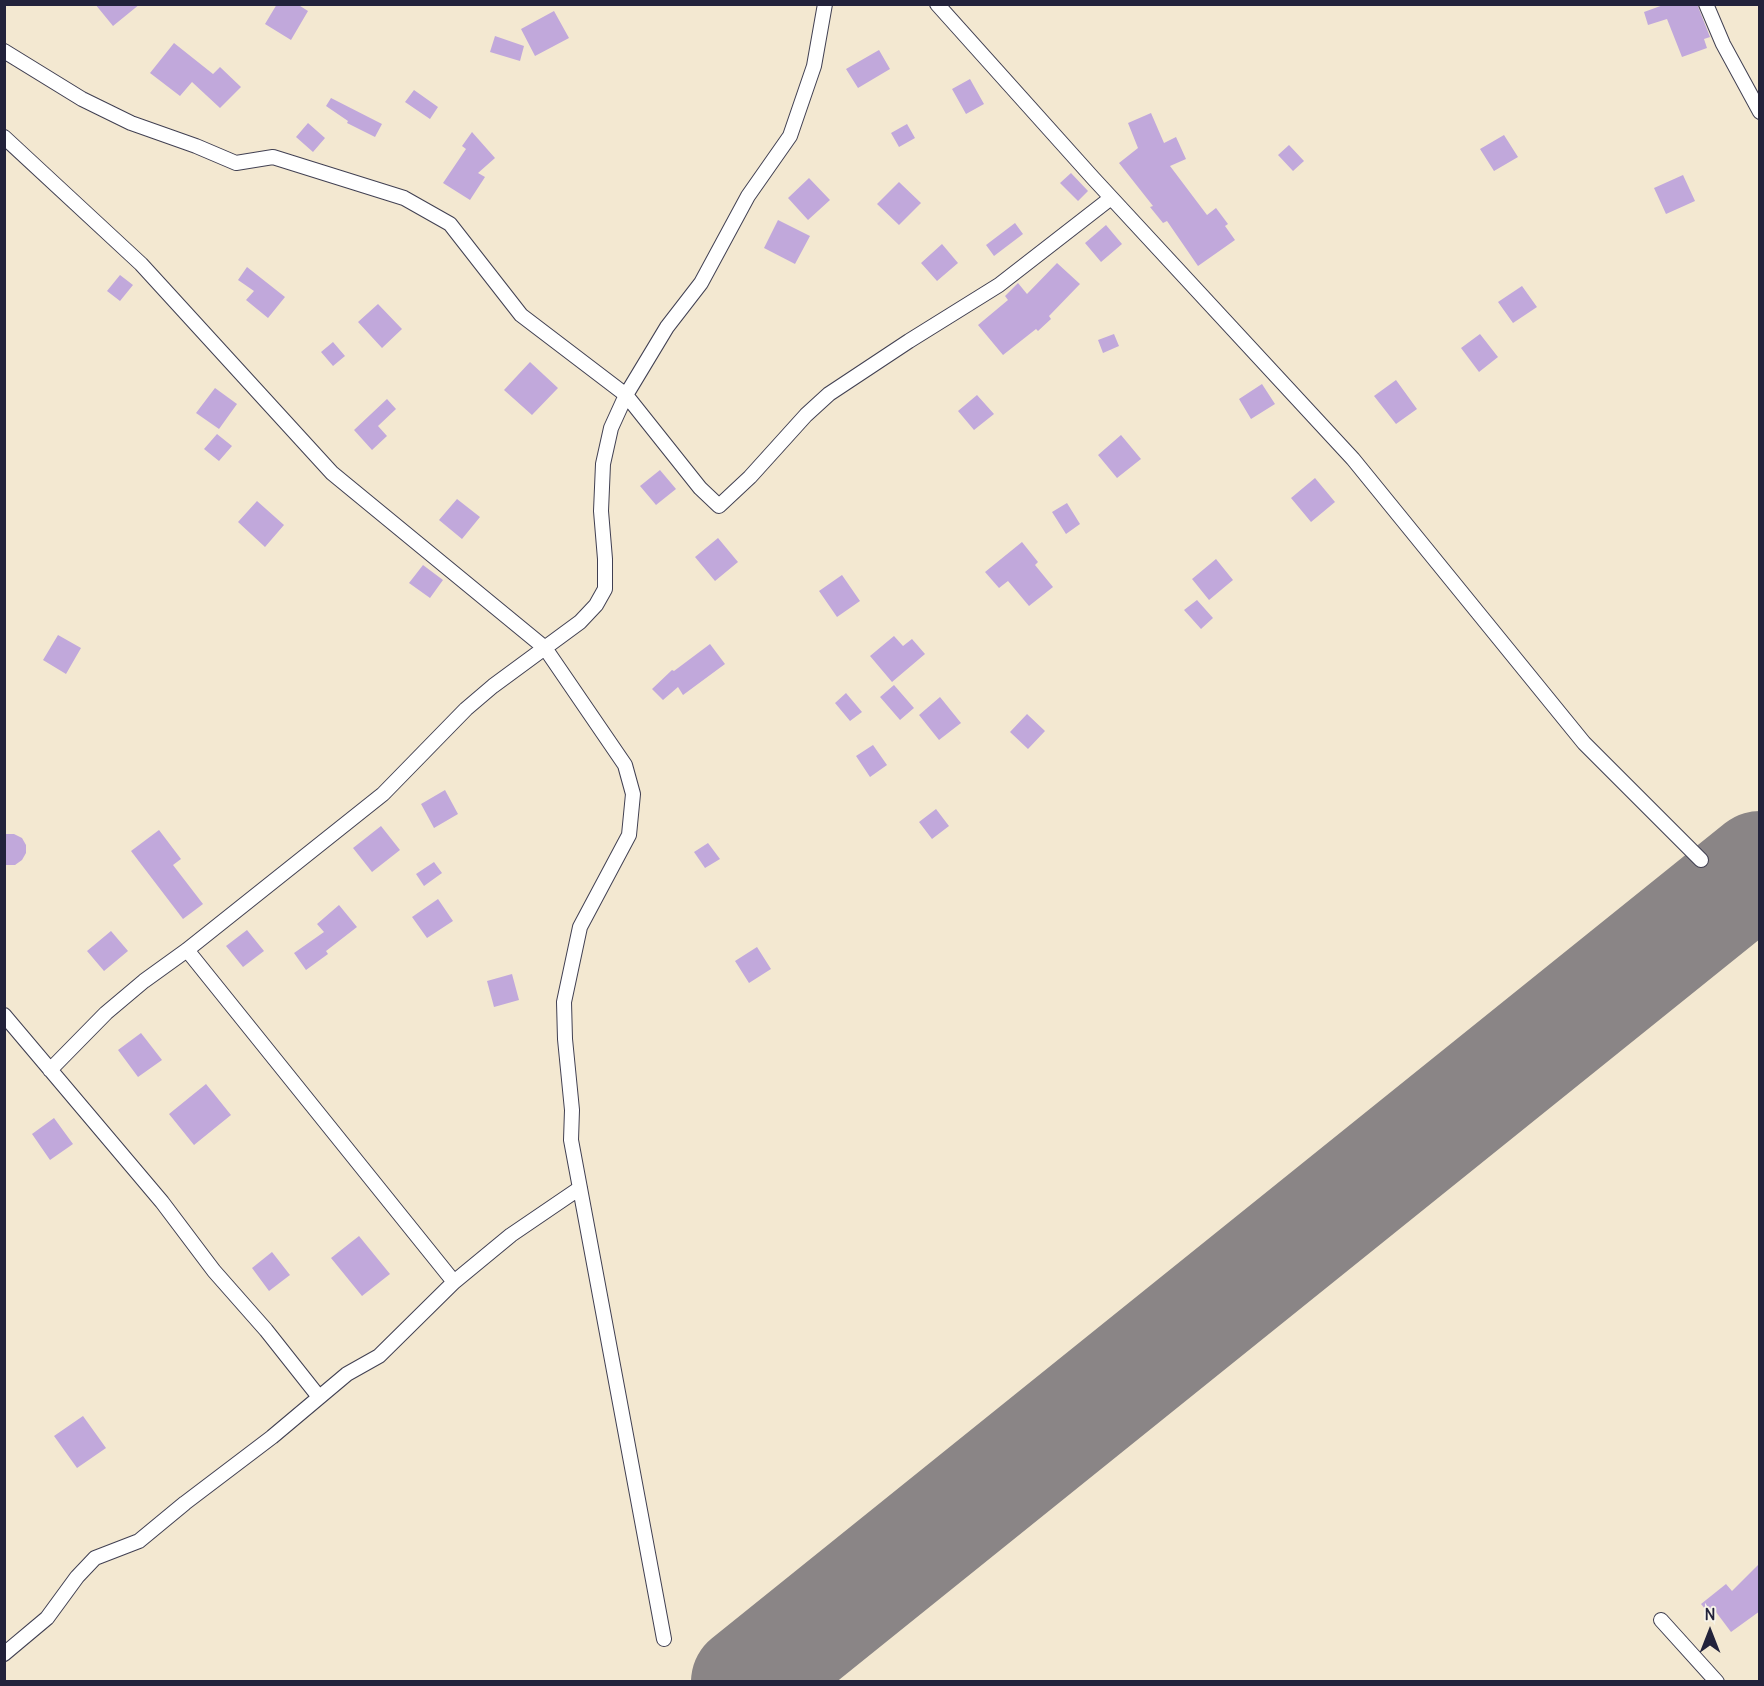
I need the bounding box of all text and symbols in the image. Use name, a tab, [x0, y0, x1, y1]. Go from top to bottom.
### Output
north arrow	[1680, 1602, 1740, 1662]
text: N	[1704, 1604, 1716, 1624]

